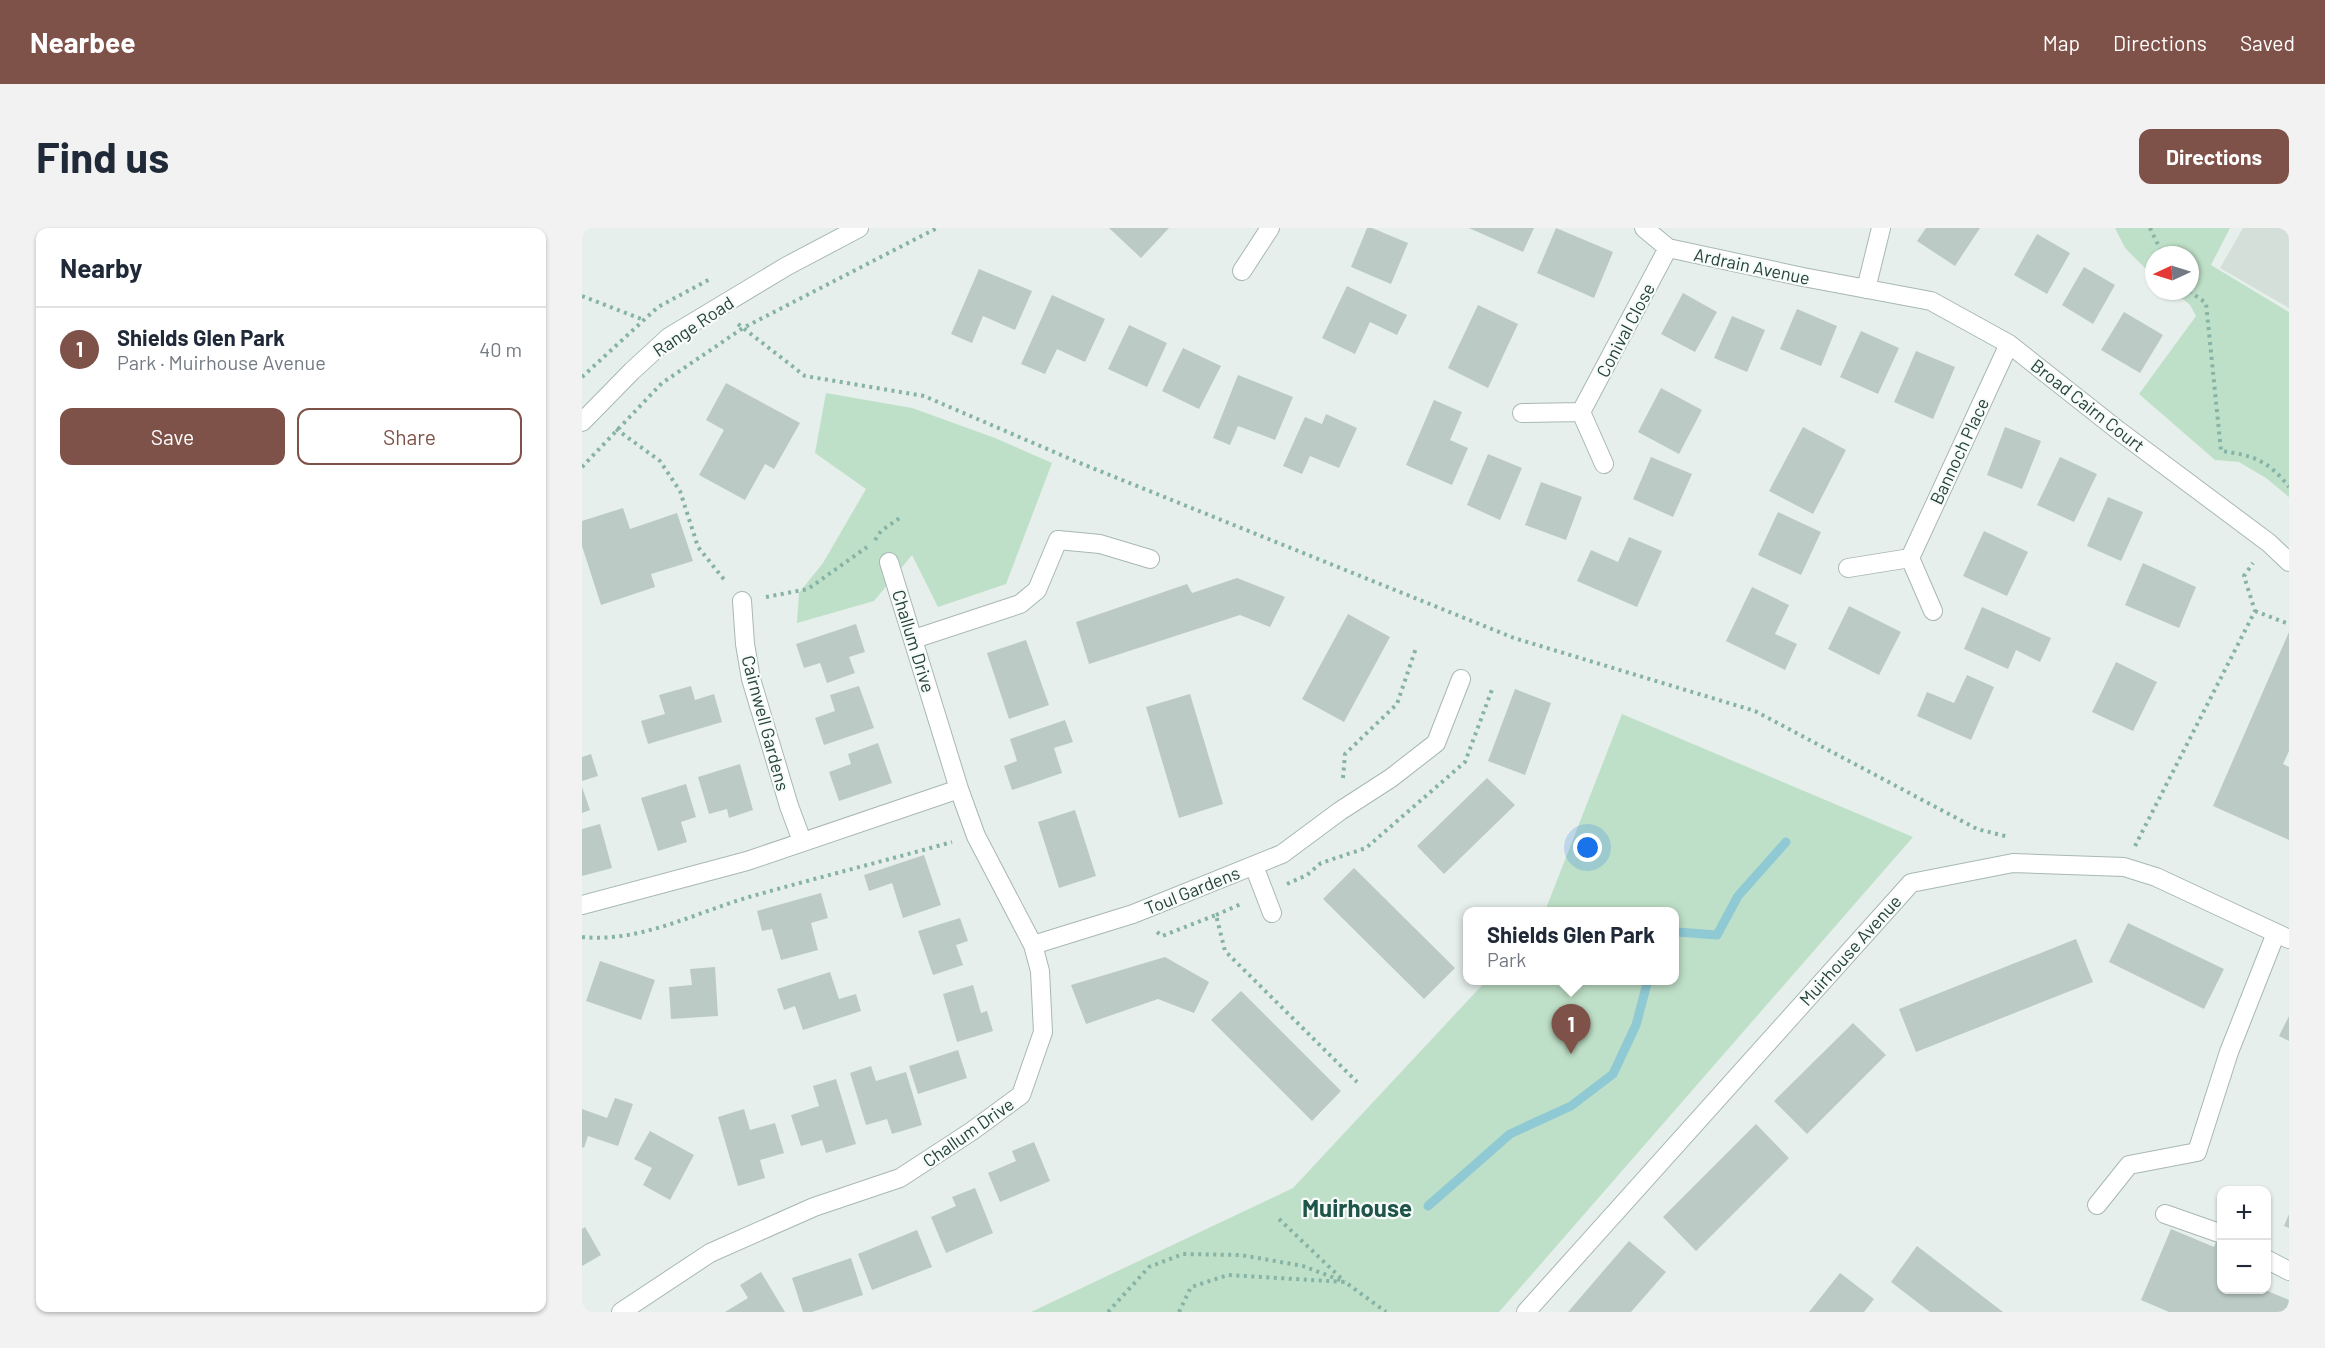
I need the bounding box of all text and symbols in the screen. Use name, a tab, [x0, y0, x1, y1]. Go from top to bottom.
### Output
text: Nearbee	[30, 25, 136, 59]
text: Map	[2043, 30, 2080, 55]
text: Directions	[2113, 30, 2207, 55]
text: Saved	[2240, 30, 2295, 55]
button: Directions	[2139, 129, 2289, 184]
text: Find us	[36, 131, 169, 181]
street label: Ardrain Avenue	[1692, 243, 1812, 289]
north arrow	[2145, 246, 2199, 300]
text: Nearby	[60, 252, 142, 283]
street label: Conival Close	[1591, 279, 1659, 381]
street label: Range Road	[648, 291, 738, 361]
text: Shields Glen Park	[117, 324, 285, 350]
text: 1	[76, 337, 83, 361]
text: 40 m	[479, 337, 522, 361]
text: Park · Muirhouse Avenue	[117, 350, 326, 374]
street label: Broad Cairn Court	[2027, 354, 2149, 456]
street label: Bannoch Place	[1925, 394, 1993, 508]
button: Save	[60, 408, 285, 465]
button: Share	[297, 408, 522, 465]
street label: Challum Drive	[888, 587, 940, 695]
street label: Cairnwell Gardens	[737, 653, 795, 793]
your location	[1573, 833, 1602, 862]
street label: Toul Gardens	[1141, 861, 1243, 919]
street label: Muirhouse Avenue	[1794, 890, 1906, 1010]
popup	[1463, 907, 1679, 985]
text: Shields Glen Park	[1487, 921, 1655, 947]
text: Park	[1487, 947, 1526, 971]
pin: 1	[1552, 1004, 1590, 1054]
street label: Challum Drive	[918, 1092, 1018, 1172]
map controls	[2217, 1186, 2271, 1294]
button: +	[2217, 1186, 2271, 1240]
district label: Muirhouse	[1302, 1193, 1412, 1222]
button: −	[2217, 1240, 2271, 1294]

